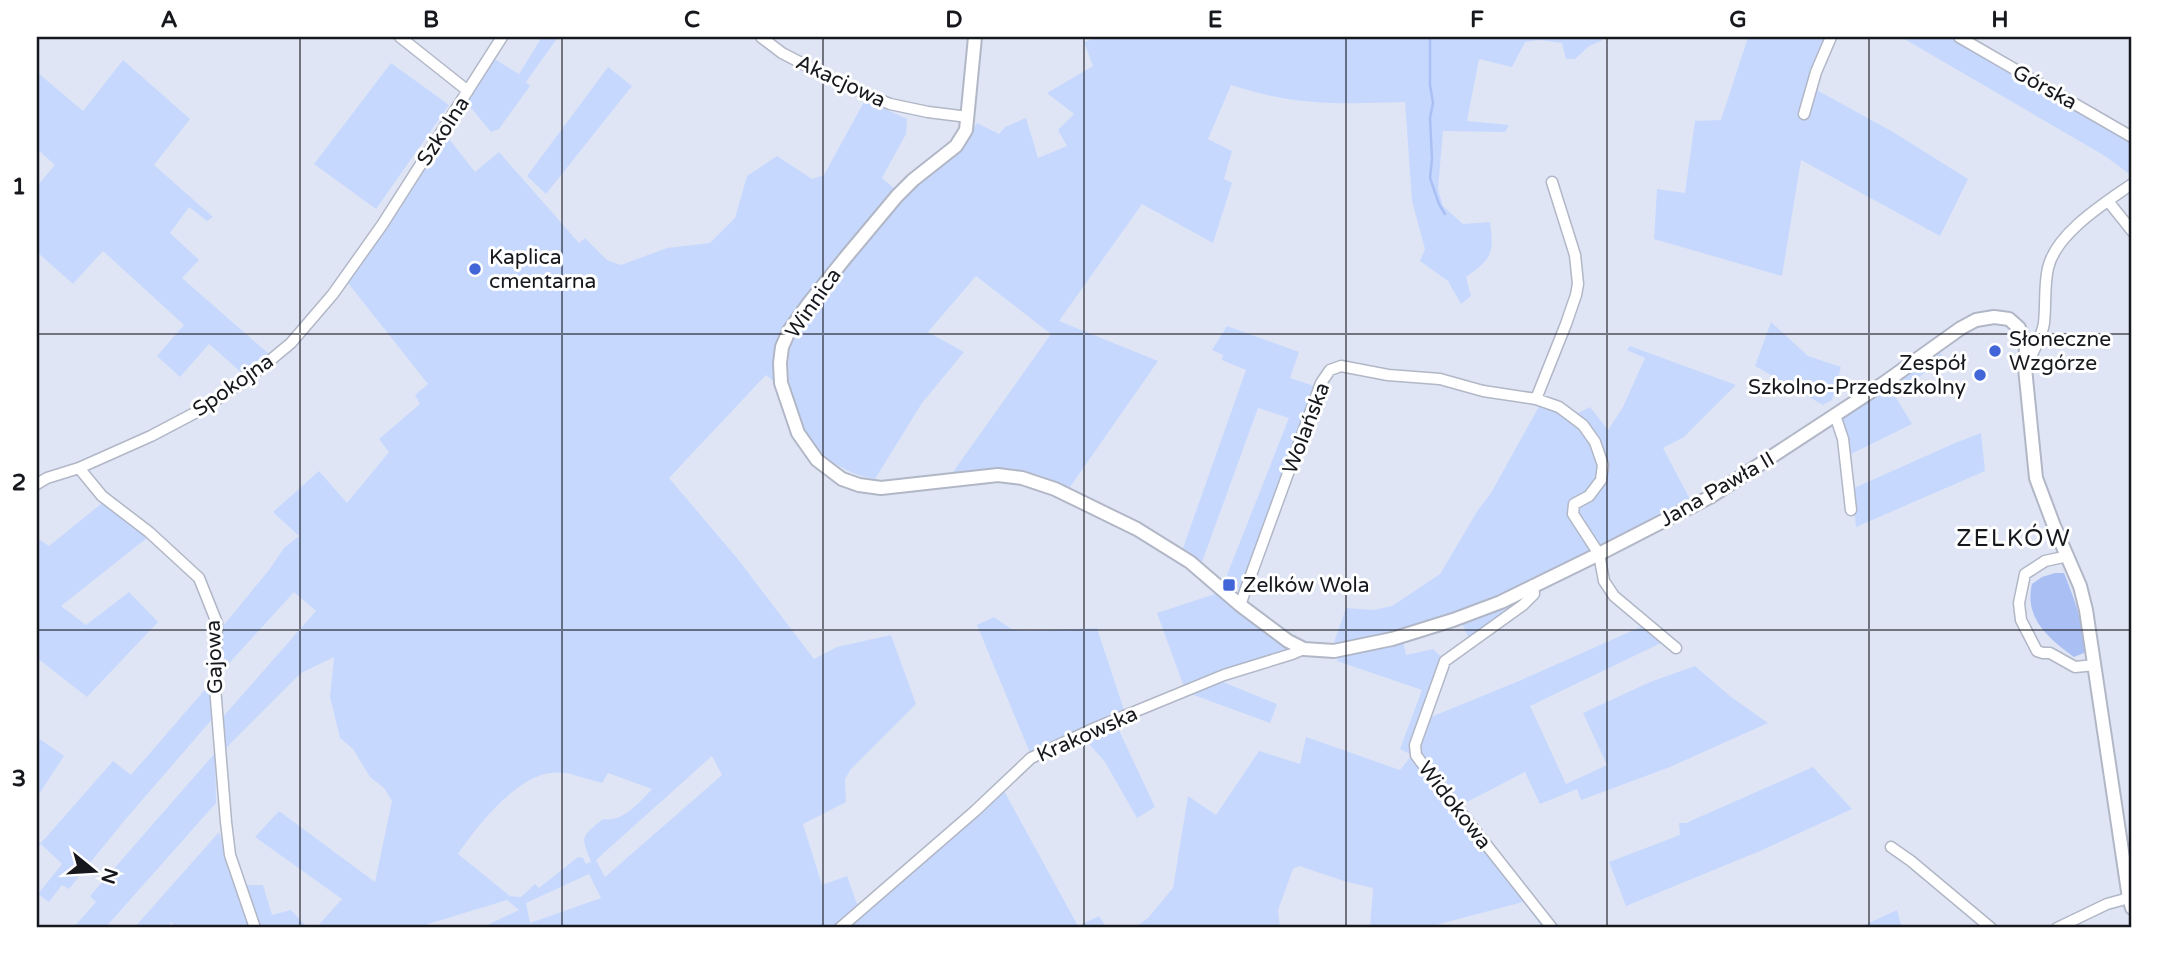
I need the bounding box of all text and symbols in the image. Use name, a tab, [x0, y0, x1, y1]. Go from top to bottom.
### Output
text: A	[160, 6, 178, 34]
text: B	[423, 6, 439, 34]
text: C	[684, 6, 700, 34]
text: D	[945, 6, 963, 34]
text: E	[1208, 6, 1222, 34]
text: F	[1470, 6, 1484, 34]
text: G	[1729, 6, 1747, 34]
text: H	[1991, 6, 2009, 34]
street label: Akacjowa	[792, 50, 890, 113]
street label: Górska	[2008, 60, 2081, 115]
street label: Szkolna	[412, 92, 475, 170]
text: 1	[12, 173, 26, 201]
place label: Kaplica cmentarna	[489, 245, 596, 294]
marker: Kaplica cmentarna	[467, 261, 483, 277]
street label: Winnica	[780, 263, 847, 343]
place label: Słoneczne Wzgórze	[2009, 327, 2111, 376]
marker: Słoneczne Wzgórze	[1987, 343, 2003, 359]
street label: Spokojna	[188, 349, 278, 422]
place label: Zespół Szkolno-Przedszkolny	[1748, 351, 1967, 400]
marker: Zespół Szkolno-Przedszkolny	[1972, 367, 1988, 383]
street label: Wolańska	[1278, 379, 1335, 477]
street label: Jana Pawła II	[1656, 447, 1779, 532]
text: 2	[12, 469, 26, 497]
district label: ZELKÓW	[1956, 523, 2072, 553]
place label: Zelków Wola	[1243, 573, 1370, 598]
marker: Zelków Wola	[1221, 577, 1237, 593]
street label: Gajowa	[201, 620, 228, 694]
street label: Krakowska	[1033, 701, 1141, 768]
street label: Widokowa	[1413, 756, 1497, 854]
text: 3	[12, 765, 26, 793]
north arrow	[60, 836, 130, 906]
text: N	[96, 865, 122, 887]

